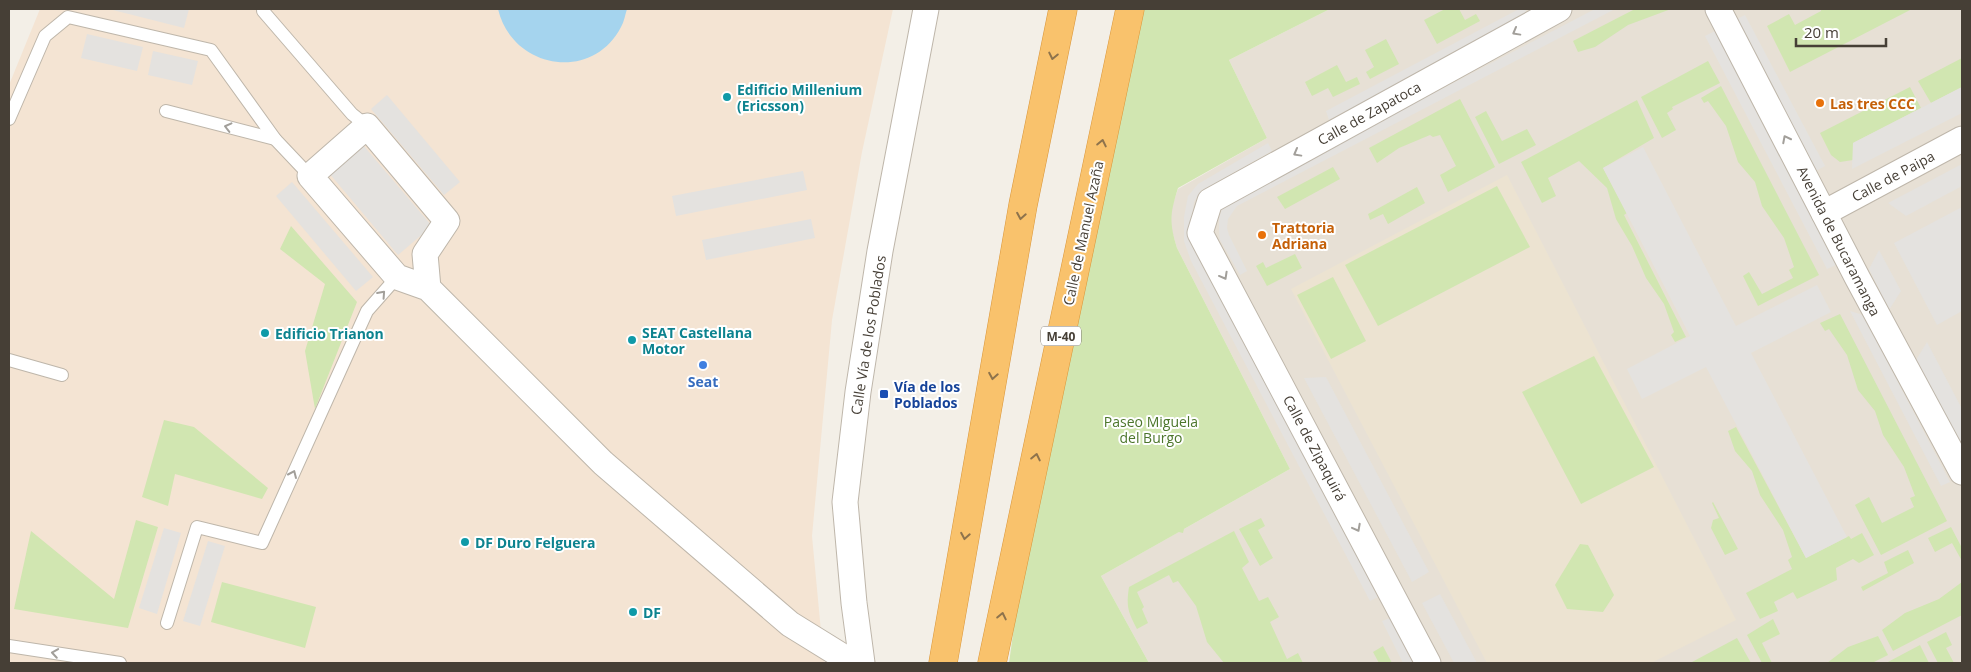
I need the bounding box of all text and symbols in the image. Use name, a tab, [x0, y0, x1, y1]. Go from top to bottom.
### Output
scale bar	[1796, 15, 1886, 47]
text: 20 m	[1804, 22, 1839, 42]
one-way arrow	[1512, 26, 1521, 36]
one-way arrow	[1049, 52, 1059, 61]
street label: Calle de Zapatoca	[1314, 77, 1424, 149]
place label: Edificio Millenium (Ericsson)	[737, 80, 862, 115]
marker: Edificio Millenium (Ericsson)	[721, 91, 733, 103]
place label: Las tres CCC	[1830, 94, 1915, 113]
marker: Las tres CCC	[1814, 97, 1826, 109]
one-way arrow	[224, 122, 233, 133]
one-way arrow	[1782, 135, 1792, 144]
one-way arrow	[1096, 139, 1107, 148]
street label: Calle de Paipa	[1848, 146, 1938, 206]
one-way arrow	[1293, 147, 1302, 157]
street label: Calle de Manuel Azaña	[1058, 159, 1108, 307]
street label: Avenida de Bucaramanga	[1793, 163, 1885, 319]
one-way arrow	[1016, 211, 1026, 220]
place label: Trattoria Adriana	[1272, 218, 1335, 253]
marker: Trattoria Adriana	[1256, 229, 1268, 241]
street label: Calle Vía de los Poblados	[846, 254, 890, 416]
one-way arrow	[1217, 271, 1227, 280]
one-way arrow	[376, 290, 385, 299]
place label: SEAT Castellana Motor	[642, 323, 752, 358]
place label: Edificio Trianon	[275, 324, 384, 343]
road number: M-40	[1041, 326, 1081, 346]
marker: Edificio Trianon	[259, 327, 271, 339]
marker: SEAT Castellana Motor	[626, 334, 638, 346]
marker: Seat	[697, 359, 709, 371]
one-way arrow	[988, 371, 998, 380]
place label: Seat	[688, 372, 718, 391]
place label: Vía de los Poblados	[894, 377, 960, 412]
marker: Vía de los Poblados	[878, 388, 890, 400]
street label: Calle de Zipaquirá	[1279, 392, 1351, 504]
park label: Paseo Miguela del Burgo	[1104, 412, 1198, 447]
one-way arrow	[1030, 452, 1041, 461]
one-way arrow	[286, 470, 297, 479]
one-way arrow	[1351, 523, 1361, 532]
one-way arrow	[961, 531, 971, 540]
place label: DF Duro Felguera	[475, 533, 595, 552]
marker: DF Duro Felguera	[459, 536, 471, 548]
place label: DF	[643, 603, 661, 622]
marker: DF	[627, 606, 639, 618]
one-way arrow	[996, 611, 1007, 620]
one-way arrow	[50, 648, 58, 659]

